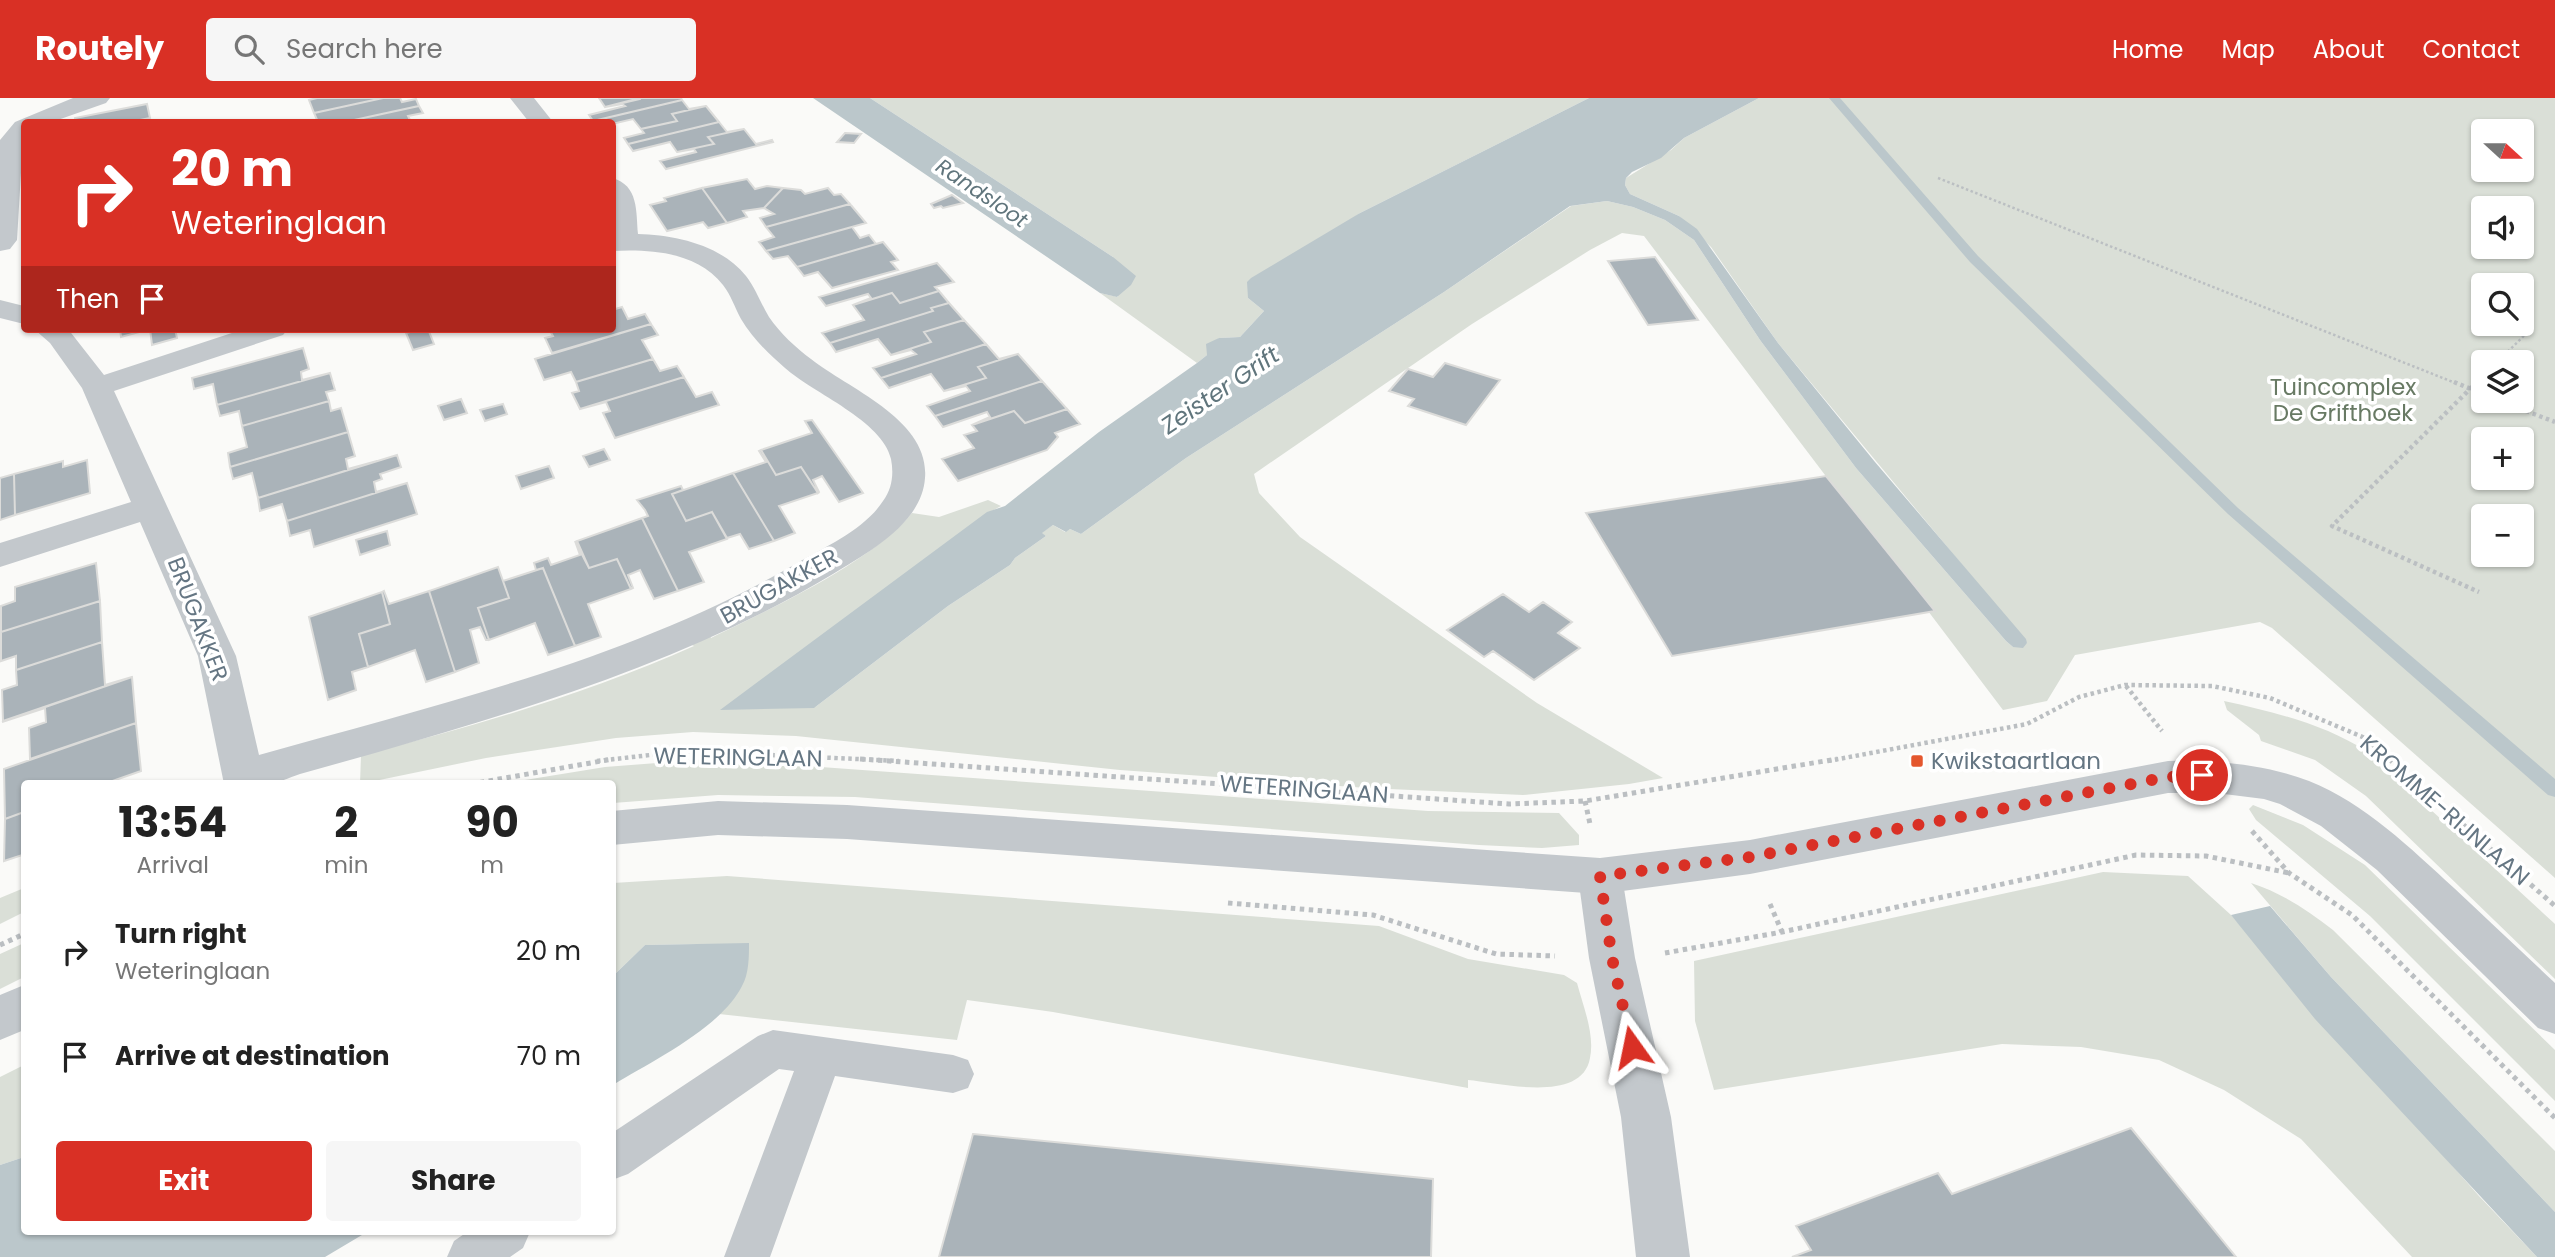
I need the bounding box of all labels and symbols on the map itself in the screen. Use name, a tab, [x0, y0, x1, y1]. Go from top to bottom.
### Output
north arrow	[2471, 119, 2534, 182]
water label: Randsloot	[930, 152, 1034, 235]
water label: Zeister Grift	[1153, 338, 1287, 442]
park label: Tuincomplex De Grifthoek	[2270, 371, 2416, 429]
street label: BRUGAKKER	[714, 540, 844, 632]
street label: BRUGAKKER	[160, 552, 236, 686]
street label: KROMME-RIJNLAAN	[2353, 727, 2537, 893]
street label: WETERINGLAAN	[653, 740, 823, 774]
place label: Kwikstaartlaan	[1931, 745, 2101, 777]
pin	[2172, 745, 2232, 805]
marker: Kwikstaartlaan	[1909, 753, 1925, 769]
street label: WETERINGLAAN	[1218, 767, 1390, 811]
position arrow	[1595, 1010, 1669, 1084]

